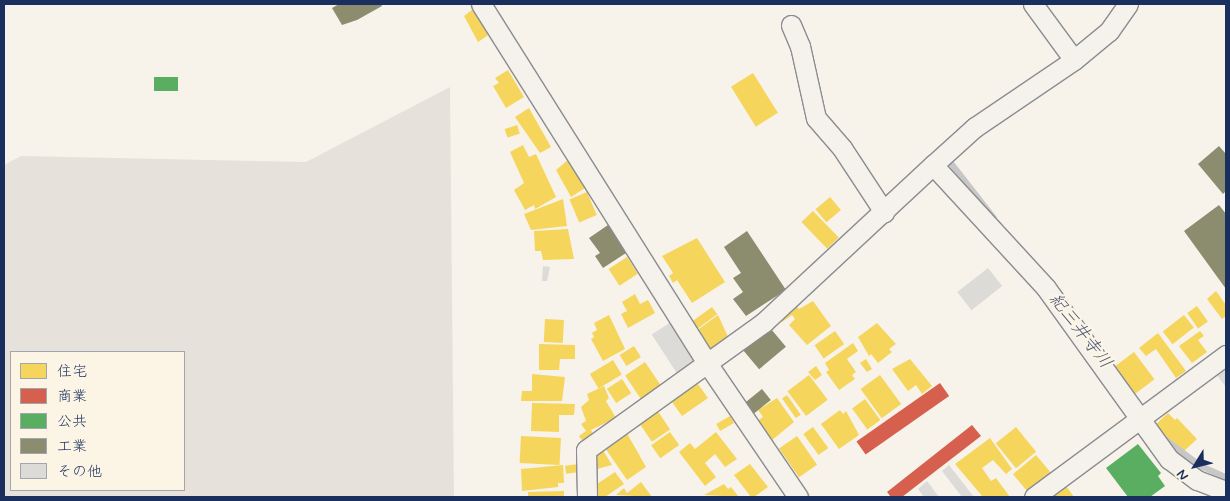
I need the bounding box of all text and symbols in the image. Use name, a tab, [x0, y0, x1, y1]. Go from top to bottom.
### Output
water label: 紀三井寺川	[1044, 289, 1116, 373]
legend	[10, 351, 185, 491]
text: 住宅	[57, 362, 87, 382]
text: 商業	[57, 387, 87, 407]
text: 公共	[57, 412, 87, 432]
text: 工業	[57, 437, 87, 457]
north arrow	[1170, 441, 1220, 491]
text: その他	[57, 462, 102, 482]
text: N	[1173, 466, 1193, 484]

